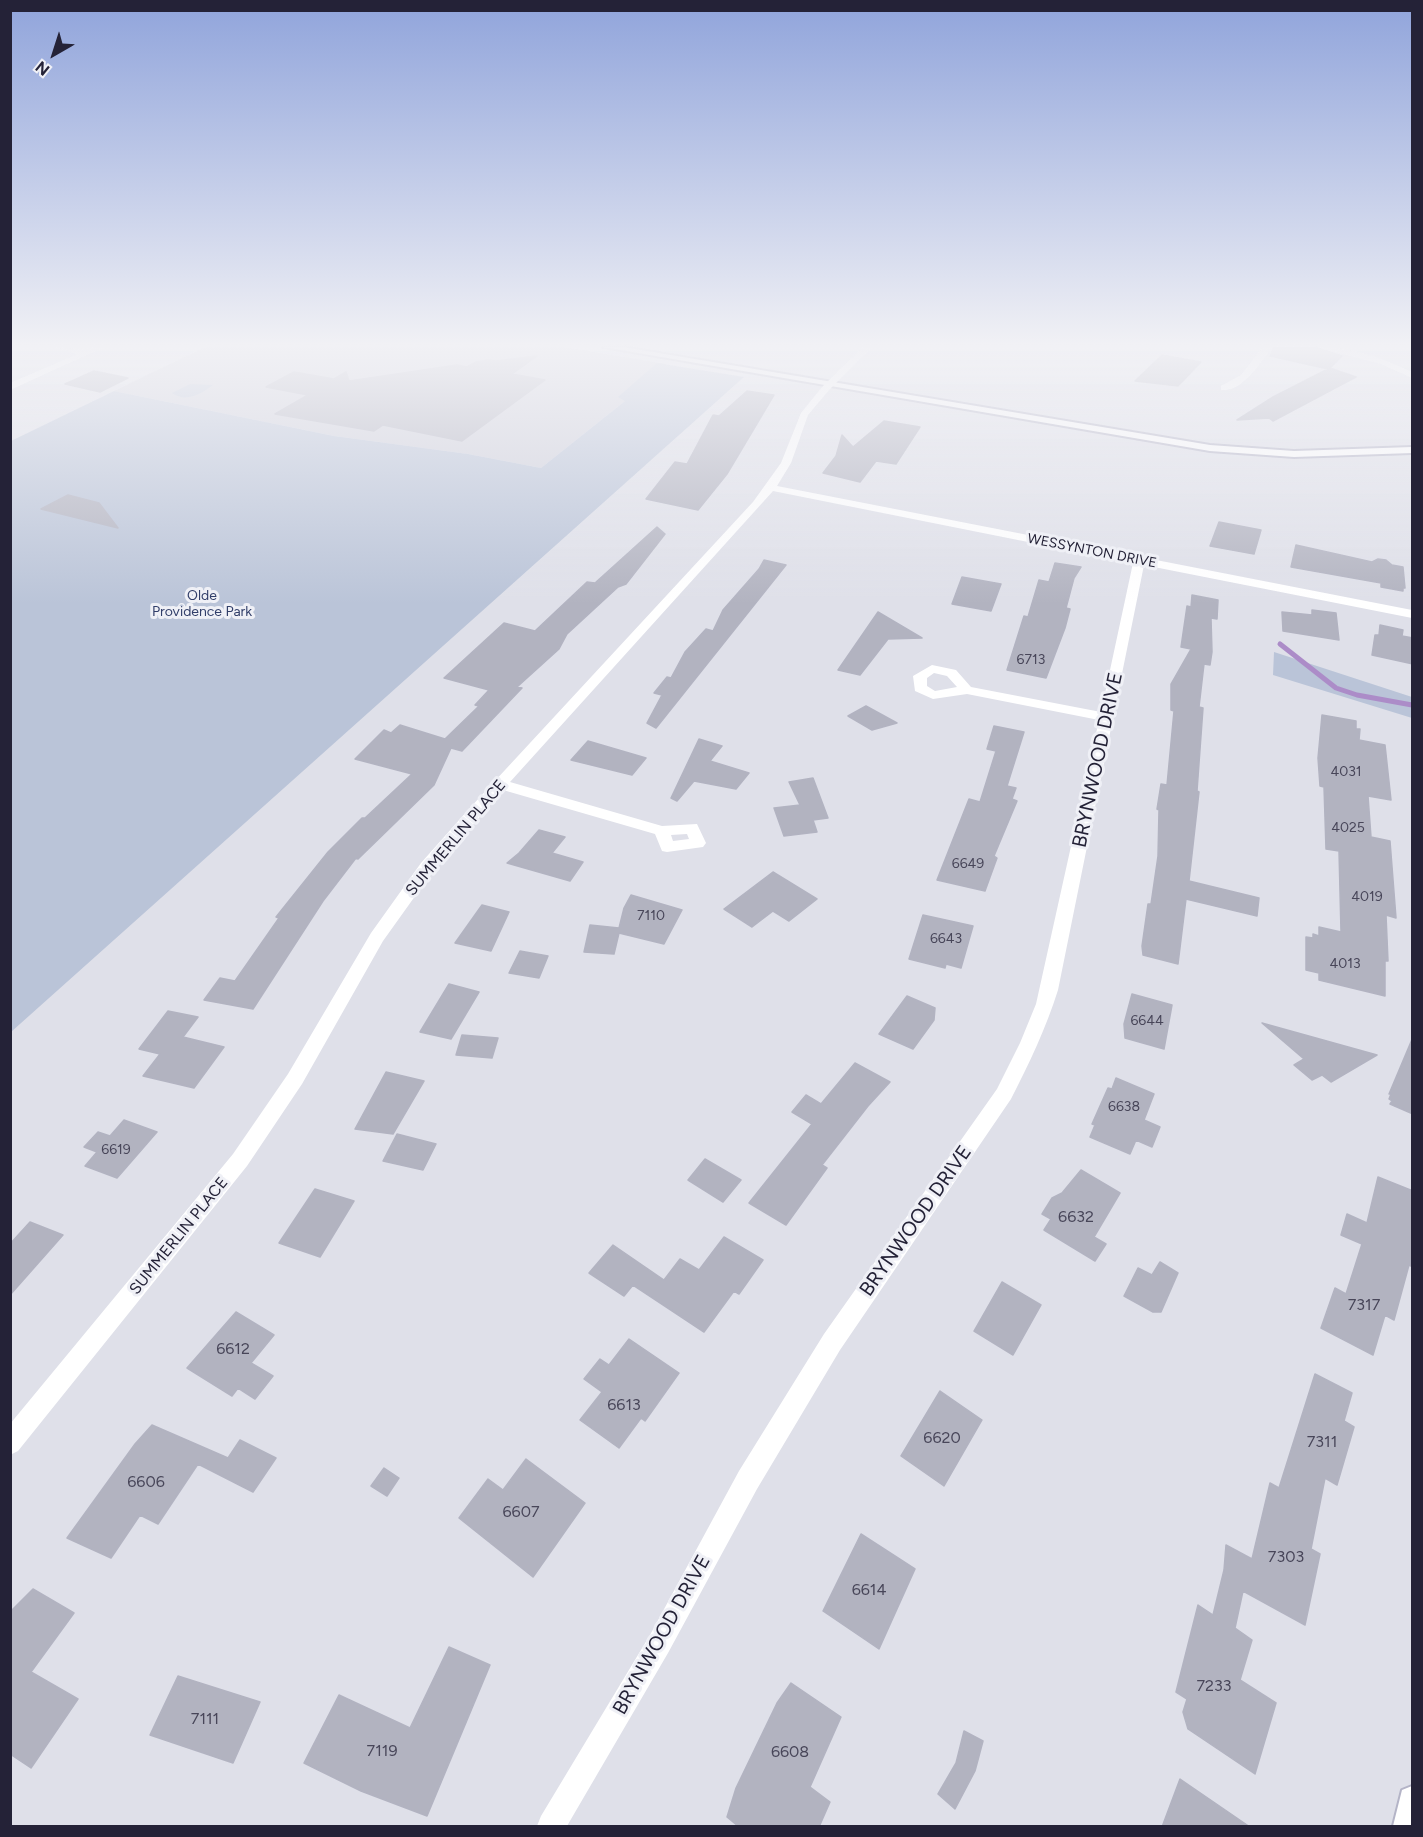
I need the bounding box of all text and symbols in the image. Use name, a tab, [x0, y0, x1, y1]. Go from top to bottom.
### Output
north arrow	[24, 24, 84, 84]
text: N	[32, 57, 53, 80]
street label: WESSYNTON DRIVE	[1026, 530, 1158, 572]
park label: Olde Providence Park	[152, 588, 252, 620]
house number: 6713	[1017, 652, 1045, 668]
street label: BRYNWOOD DRIVE	[1068, 670, 1128, 850]
house number: 4031	[1330, 764, 1362, 780]
street label: SUMMERLIN PLACE	[402, 776, 510, 900]
house number: 4025	[1331, 820, 1365, 836]
house number: 6649	[952, 856, 984, 872]
house number: 4019	[1351, 889, 1383, 905]
house number: 7110	[637, 908, 665, 924]
house number: 6643	[930, 931, 962, 947]
house number: 4013	[1329, 956, 1361, 972]
house number: 6644	[1130, 1013, 1164, 1029]
house number: 6638	[1108, 1099, 1140, 1115]
street label: BRYNWOOD DRIVE	[855, 1141, 977, 1301]
house number: 6619	[101, 1142, 131, 1158]
street label: SUMMERLIN PLACE	[126, 1173, 232, 1299]
house number: 6632	[1058, 1207, 1094, 1227]
house number: 7317	[1348, 1295, 1380, 1315]
house number: 6612	[216, 1339, 250, 1359]
house number: 6613	[607, 1395, 641, 1415]
house number: 6620	[923, 1428, 961, 1448]
house number: 7311	[1307, 1432, 1337, 1452]
house number: 6606	[127, 1472, 165, 1492]
house number: 6607	[503, 1502, 539, 1522]
house number: 7303	[1268, 1547, 1304, 1567]
street label: BRYNWOOD DRIVE	[608, 1551, 716, 1719]
house number: 6614	[852, 1580, 886, 1600]
house number: 7233	[1197, 1676, 1231, 1696]
house number: 7111	[191, 1709, 219, 1729]
house number: 7119	[367, 1741, 397, 1761]
house number: 6608	[771, 1742, 809, 1762]

